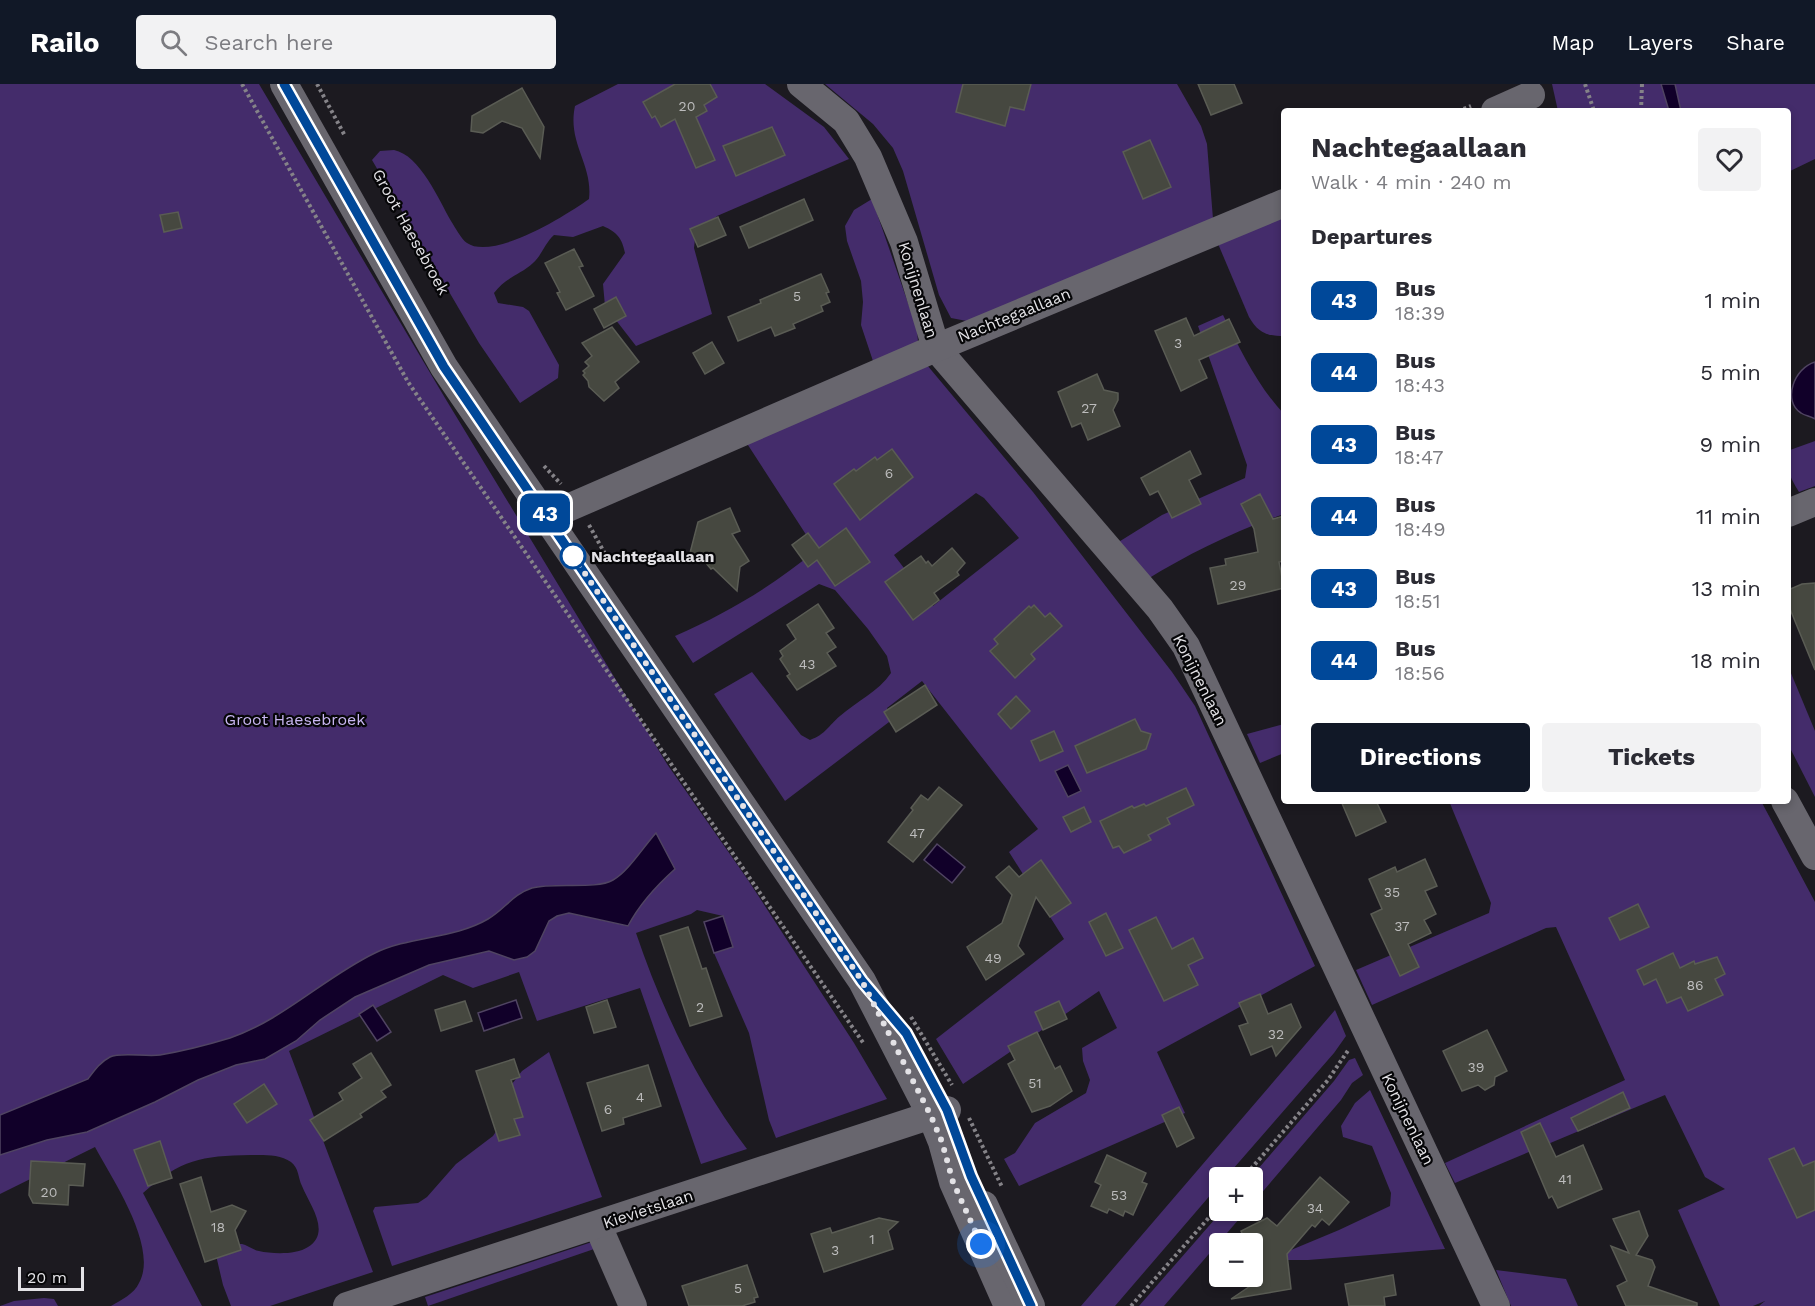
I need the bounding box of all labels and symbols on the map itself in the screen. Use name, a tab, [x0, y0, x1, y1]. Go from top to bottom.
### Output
house number: 20	[679, 98, 695, 114]
street label: Groot Haesebroek	[369, 166, 453, 298]
street label: Konijnenlaan	[894, 240, 942, 340]
street label: Nachtegaallaan	[955, 284, 1073, 346]
house number: 5	[793, 288, 801, 304]
house number: 3	[1174, 335, 1182, 351]
house number: 27	[1081, 400, 1097, 416]
house number: 6	[885, 465, 893, 481]
line badge: 43	[518, 494, 572, 532]
marker: Nachtegaallaan	[560, 543, 586, 569]
place label: Nachtegaallaan	[591, 547, 714, 566]
house number: 29	[1230, 577, 1246, 593]
street label: Konijnenlaan	[1169, 631, 1231, 729]
house number: 43	[799, 656, 815, 672]
park label: Groot Haesebroek	[225, 710, 365, 729]
house number: 47	[909, 825, 925, 841]
house number: 35	[1384, 884, 1400, 900]
house number: 37	[1394, 918, 1410, 934]
house number: 49	[984, 950, 1002, 966]
house number: 86	[1686, 977, 1704, 993]
house number: 2	[696, 999, 704, 1015]
house number: 32	[1268, 1026, 1284, 1042]
house number: 39	[1468, 1059, 1484, 1075]
street label: Konijnenlaan	[1378, 1070, 1438, 1168]
house number: 51	[1028, 1075, 1042, 1091]
house number: 4	[636, 1089, 644, 1105]
house number: 6	[604, 1101, 612, 1117]
house number: 41	[1558, 1171, 1572, 1187]
house number: 20	[41, 1184, 57, 1200]
street label: Kievietslaan	[601, 1186, 695, 1232]
house number: 53	[1111, 1187, 1127, 1203]
house number: 34	[1307, 1200, 1323, 1216]
house number: 18	[211, 1219, 225, 1235]
your location	[966, 1229, 996, 1259]
house number: 1	[869, 1231, 875, 1247]
house number: 3	[831, 1242, 839, 1258]
scale bar	[18, 1264, 84, 1292]
house number: 5	[734, 1280, 742, 1296]

